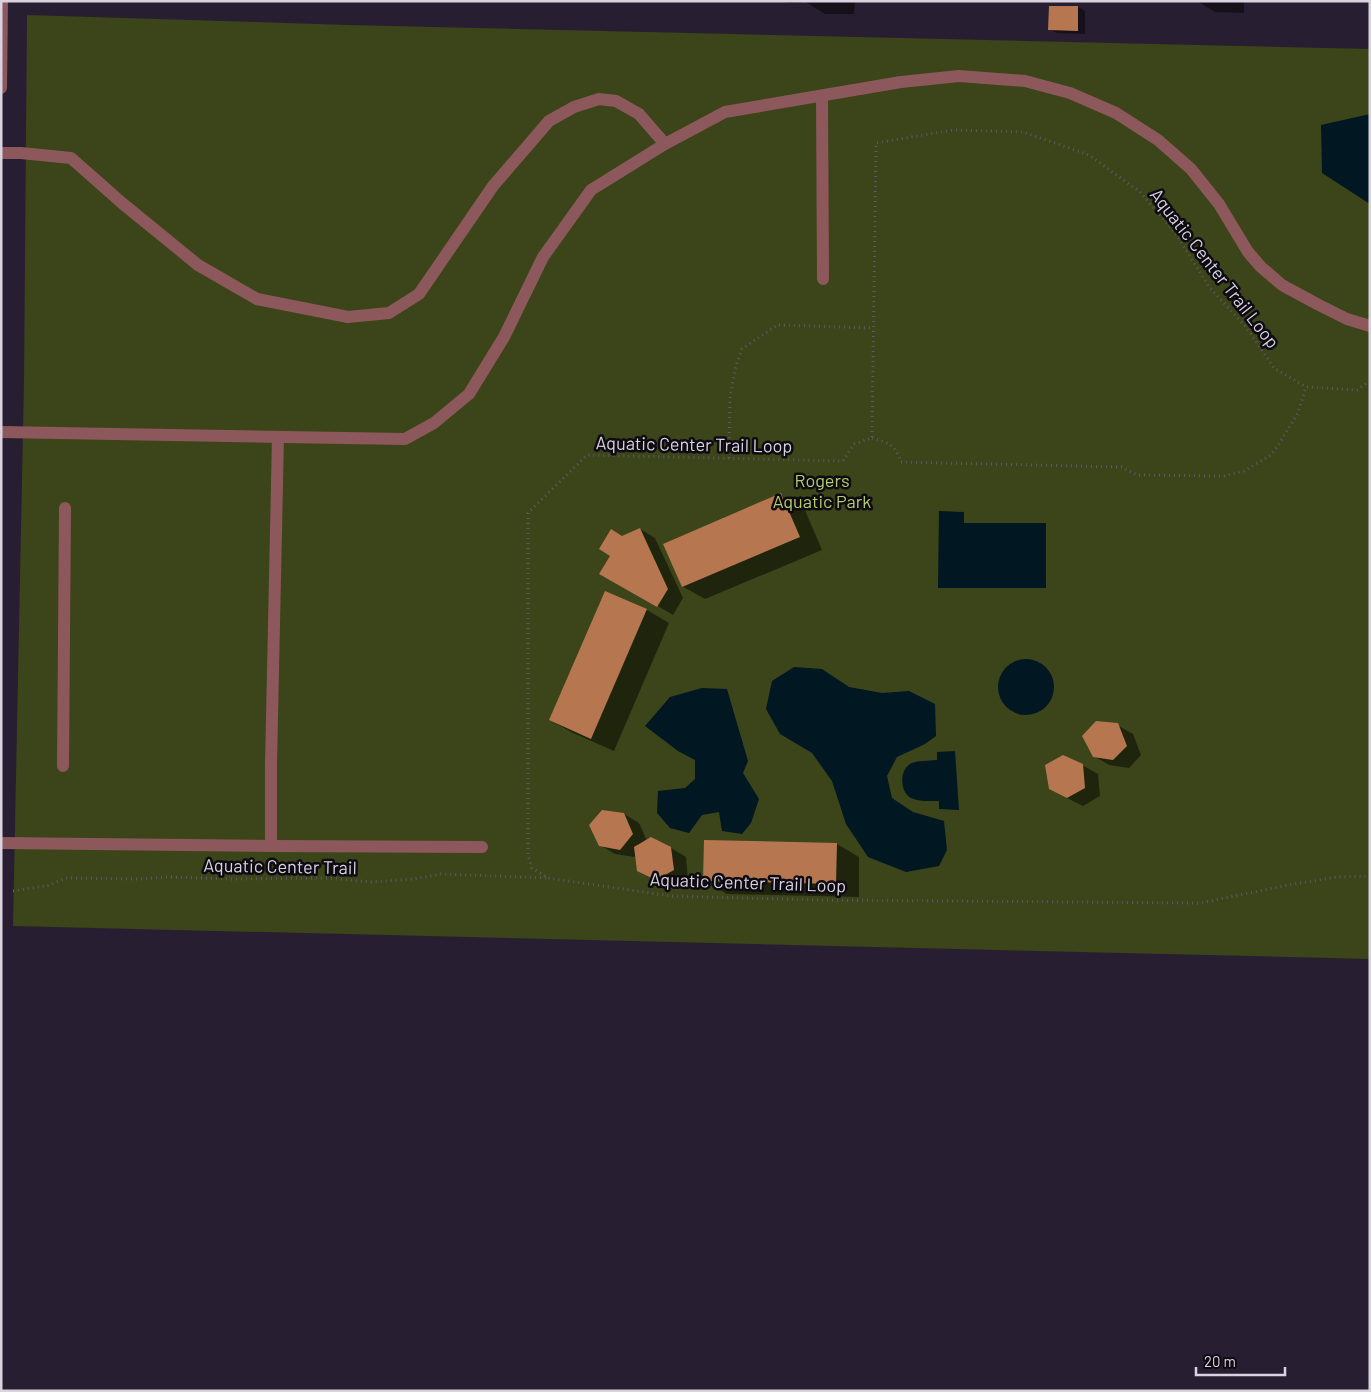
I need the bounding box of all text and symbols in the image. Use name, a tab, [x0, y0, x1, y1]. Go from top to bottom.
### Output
street label: Aquatic Center Trail Loop	[1146, 184, 1284, 352]
street label: Aquatic Center Trail Loop	[595, 431, 793, 457]
park label: Rogers Aquatic Park	[773, 469, 871, 512]
street label: Aquatic Center Trail	[203, 854, 357, 878]
street label: Aquatic Center Trail Loop	[649, 868, 847, 896]
scale bar	[1196, 1344, 1285, 1376]
text: 20 m	[1204, 1352, 1236, 1370]

